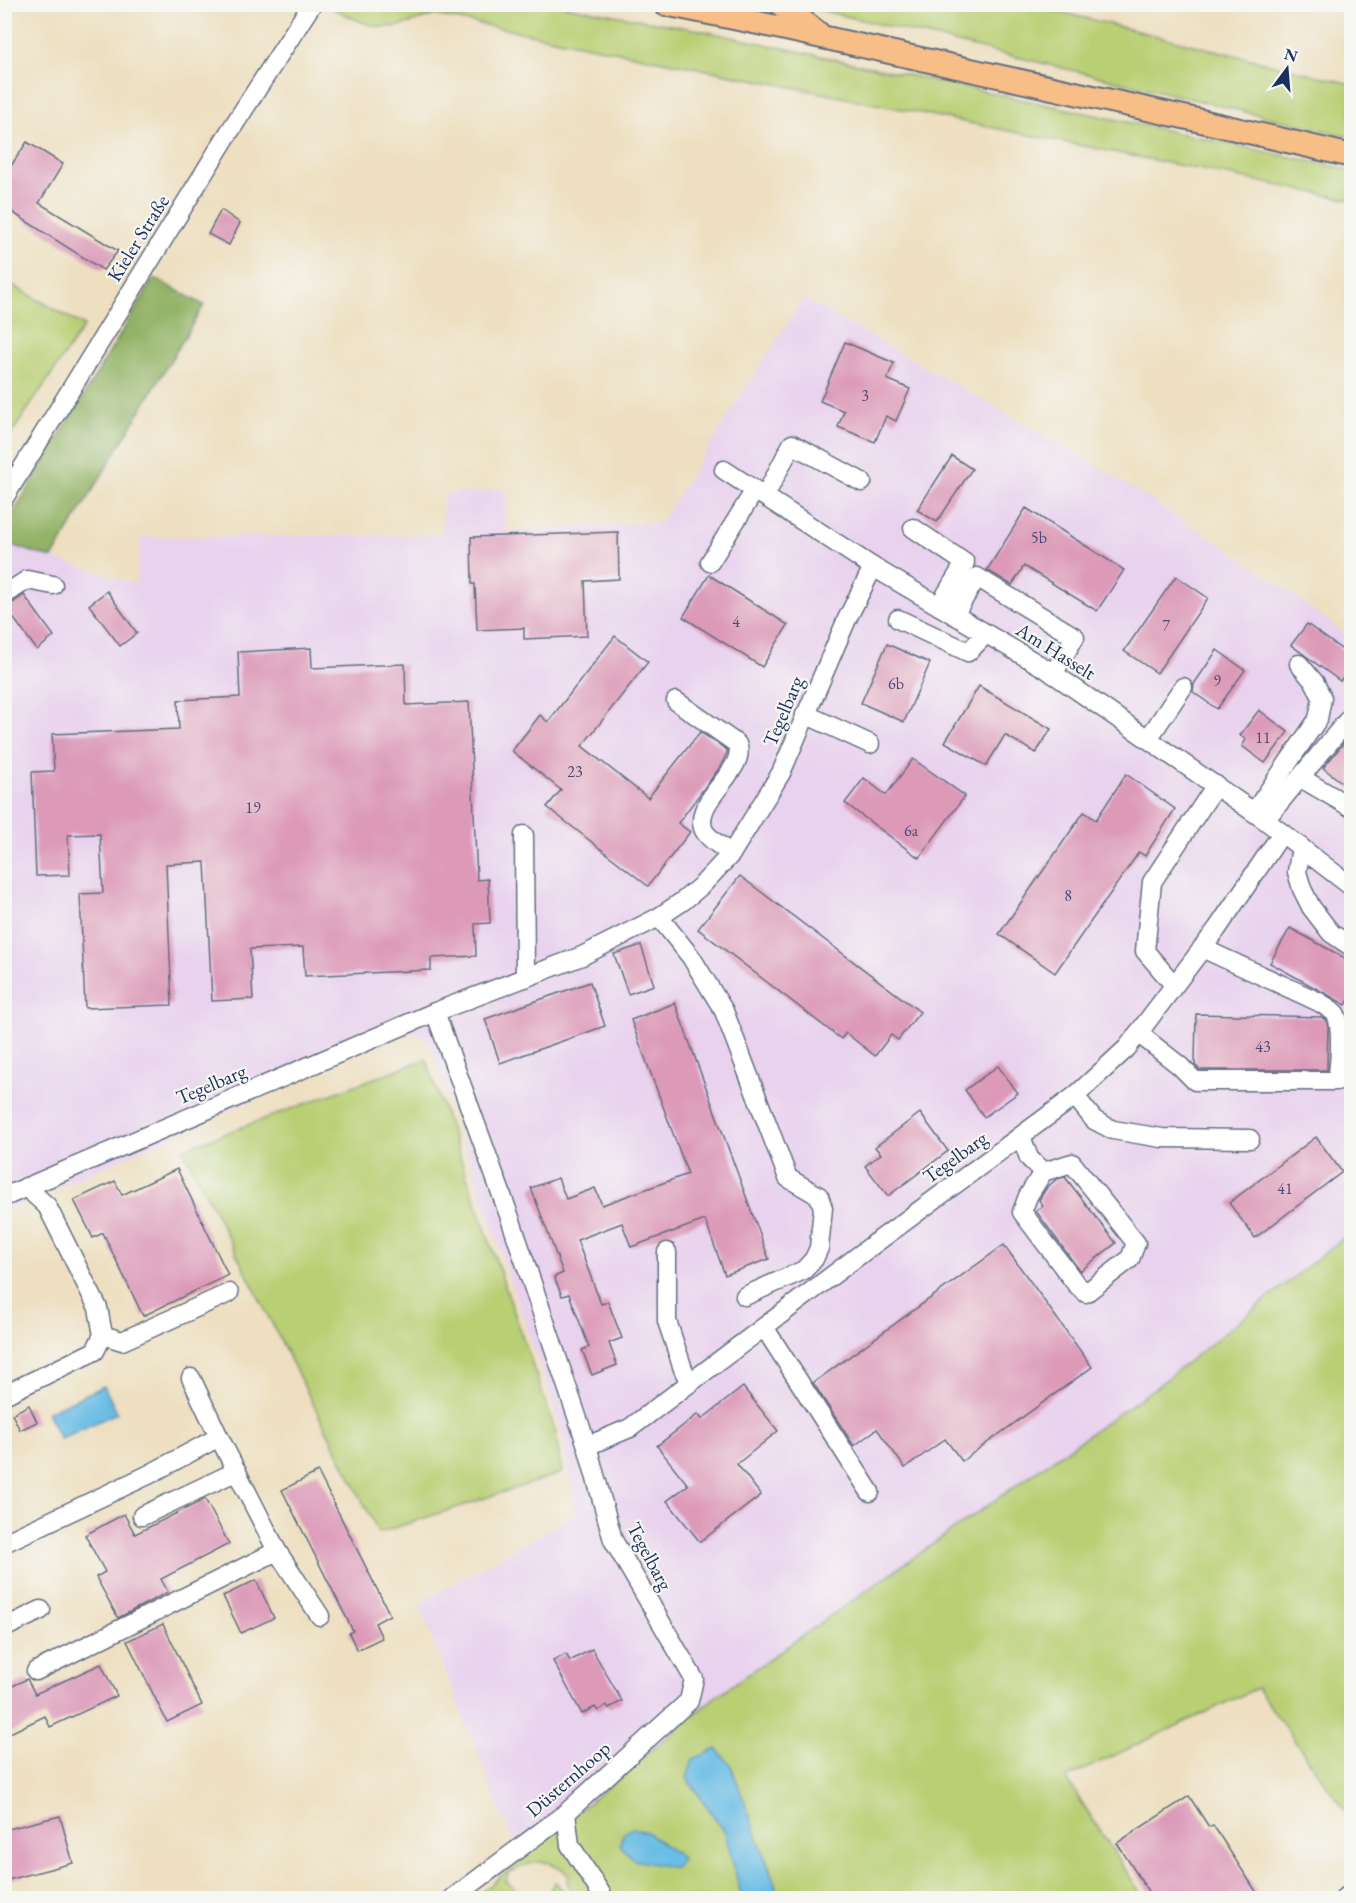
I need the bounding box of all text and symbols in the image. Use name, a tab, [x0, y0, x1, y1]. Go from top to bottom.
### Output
north arrow	[1257, 39, 1317, 99]
text: N	[1282, 43, 1300, 67]
street label: Kieler Straße	[101, 190, 175, 286]
house number: 3	[861, 385, 869, 406]
house number: 5b	[1031, 527, 1047, 548]
house number: 4	[732, 611, 740, 632]
house number: 7	[1162, 615, 1170, 636]
street label: Am Hasselt	[1010, 616, 1101, 686]
house number: 9	[1213, 670, 1221, 691]
street label: Tegelbarg	[757, 672, 809, 750]
house number: 6b	[888, 673, 904, 694]
house number: 11	[1255, 727, 1271, 748]
house number: 23	[567, 761, 583, 782]
house number: 19	[245, 797, 261, 818]
house number: 6a	[904, 820, 919, 841]
house number: 8	[1064, 885, 1072, 906]
house number: 43	[1255, 1036, 1271, 1057]
street label: Tegelbarg	[172, 1058, 250, 1110]
street label: Tegelbarg	[918, 1125, 993, 1189]
house number: 41	[1277, 1178, 1293, 1199]
street label: Tegelbarg	[621, 1517, 679, 1595]
street label: Düsternhoop	[520, 1735, 616, 1823]

